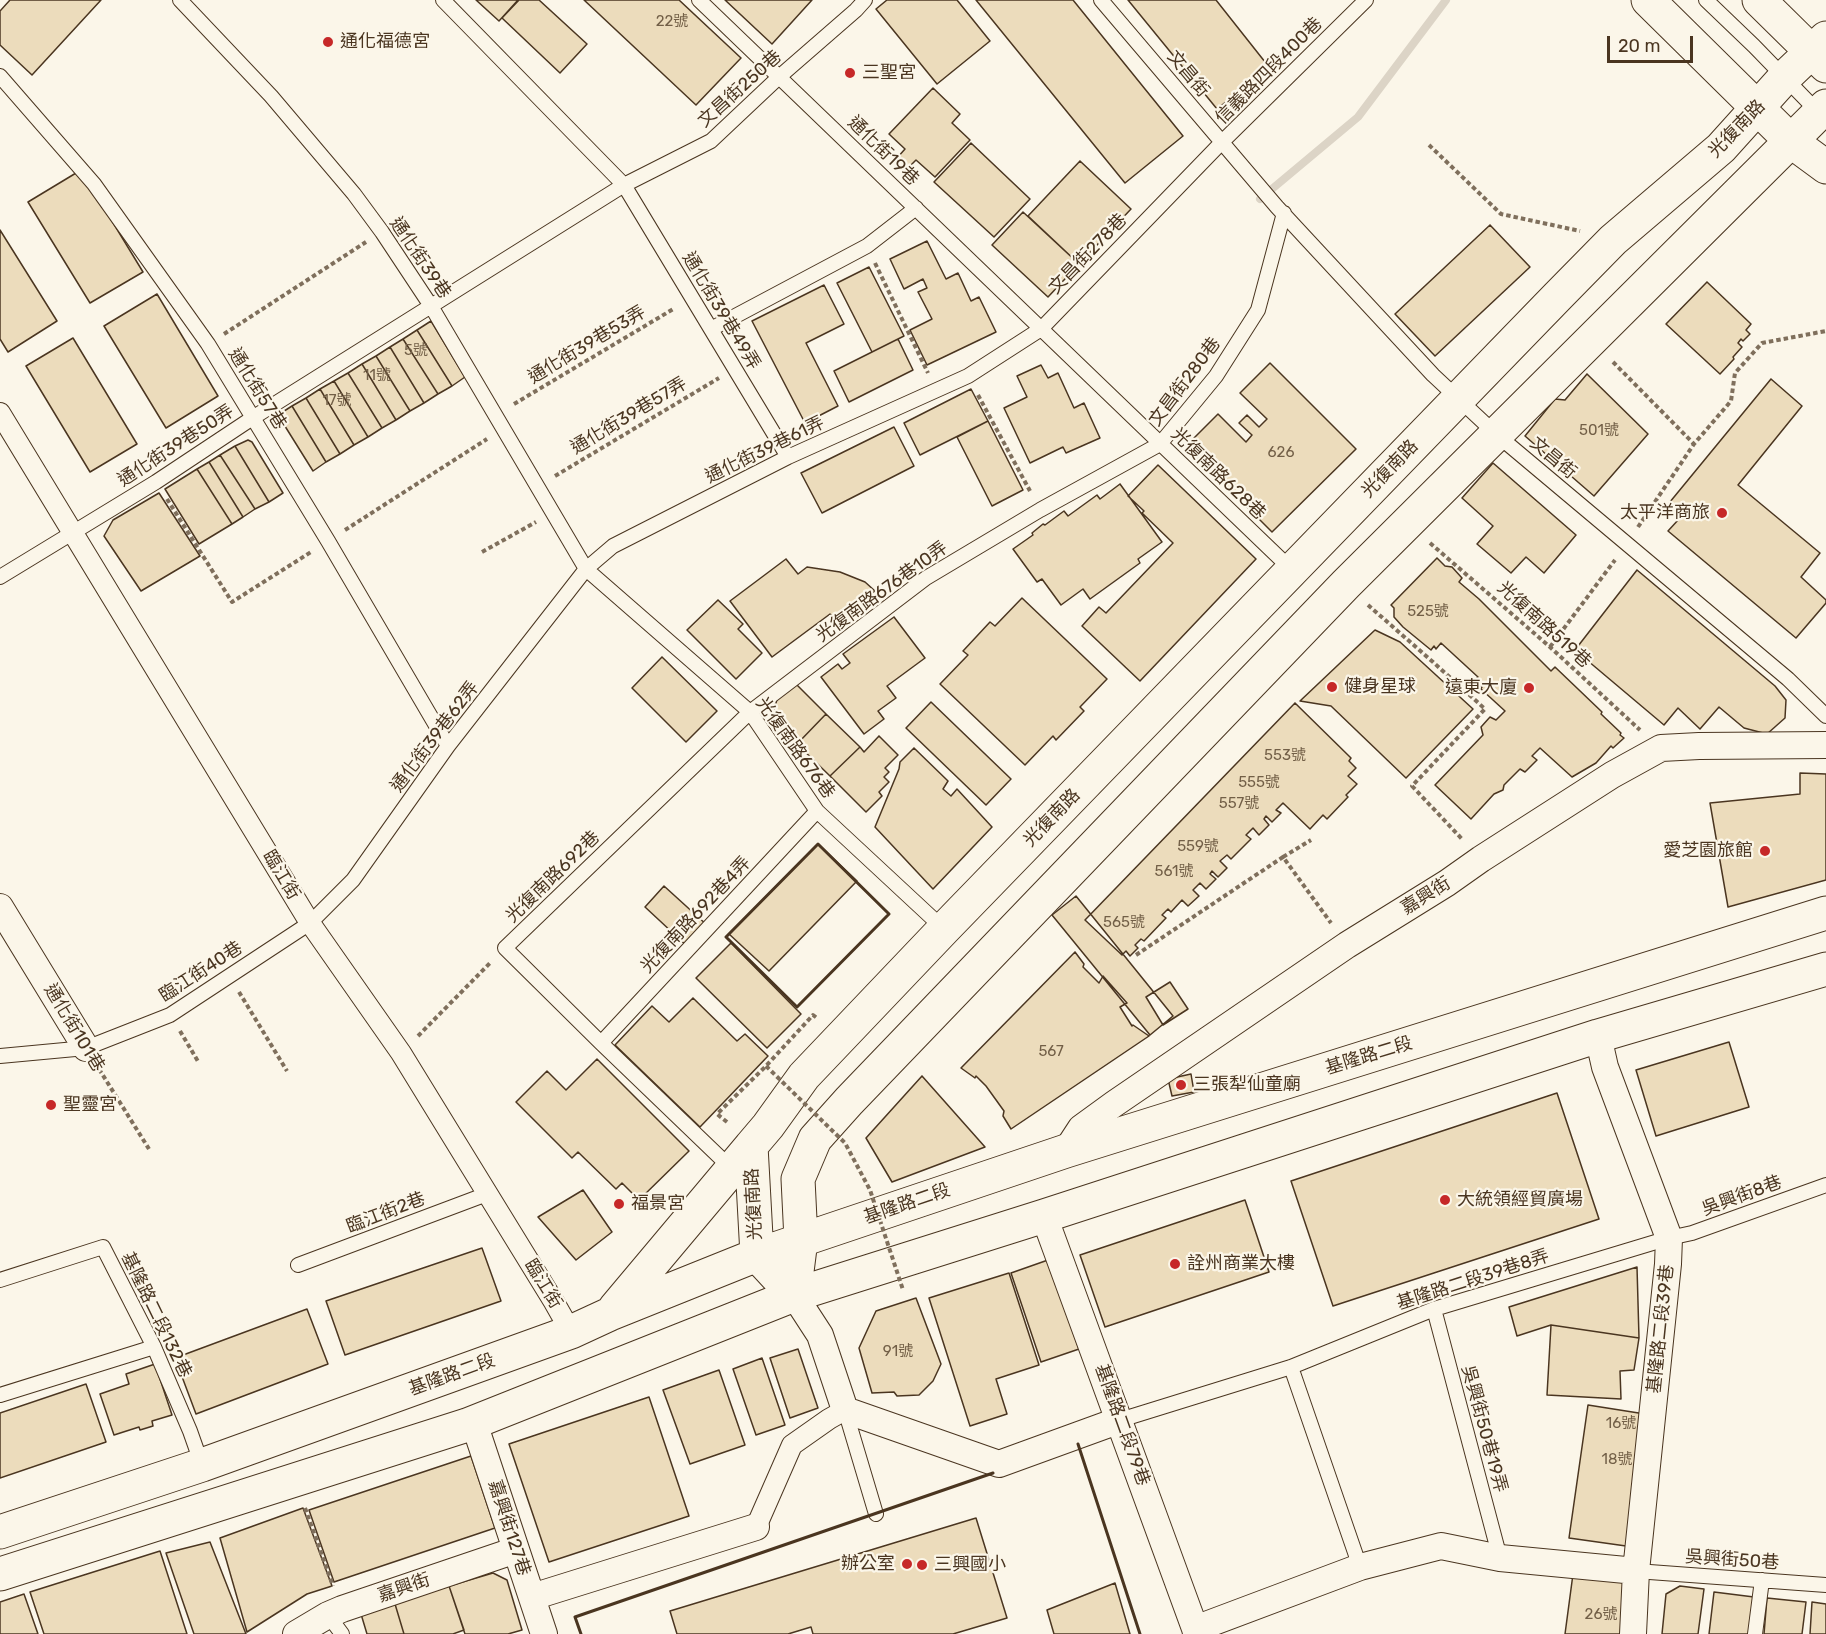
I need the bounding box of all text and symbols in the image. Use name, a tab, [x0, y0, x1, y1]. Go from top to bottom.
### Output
house number: 22號	[656, 13, 688, 31]
street label: 信義路四段400巷	[1211, 13, 1327, 129]
scale bar	[1610, 24, 1696, 62]
place label: 通化福德宮	[340, 31, 430, 53]
marker: 通化福德宮	[321, 35, 335, 49]
text: 20 m	[1618, 35, 1660, 57]
street label: 文昌街250巷	[694, 46, 786, 132]
street label: 文昌街	[1162, 46, 1214, 102]
place label: 三聖宮	[862, 62, 916, 84]
marker: 三聖宮	[843, 66, 857, 80]
street label: 光復南路	[1704, 96, 1770, 162]
street label: 通化街19巷	[843, 112, 923, 190]
street label: 文昌街278巷	[1044, 209, 1132, 299]
street label: 通化街39巷	[385, 213, 455, 303]
street label: 通化街39巷49弄	[677, 248, 765, 374]
street label: 通化街39巷53弄	[524, 301, 650, 389]
street label: 文昌街280巷	[1145, 333, 1225, 431]
house number: 5號	[404, 342, 428, 360]
street label: 通化街57巷	[223, 344, 291, 434]
house number: 11號	[363, 367, 391, 385]
street label: 通化街39巷57弄	[567, 373, 691, 459]
house number: 17號	[322, 392, 352, 410]
street label: 通化街39巷50弄	[114, 401, 238, 491]
street label: 通化街39巷61弄	[702, 412, 828, 488]
house number: 501號	[1579, 422, 1619, 440]
street label: 光復南路628巷	[1166, 424, 1270, 524]
street label: 文昌街	[1525, 432, 1581, 484]
street label: 光復南路	[1357, 436, 1423, 502]
house number: 626	[1268, 444, 1294, 462]
place label: 太平洋商旅	[1620, 502, 1710, 524]
marker: 太平洋商旅	[1715, 506, 1729, 520]
street label: 光復南路676巷10弄	[812, 537, 952, 647]
street label: 光復南路519巷	[1493, 577, 1595, 673]
house number: 525號	[1407, 603, 1449, 621]
place label: 健身星球	[1344, 676, 1416, 698]
street label: 通化街39巷62弄	[386, 677, 484, 797]
place label: 遠東大廈	[1445, 677, 1517, 699]
marker: 健身星球	[1325, 680, 1339, 694]
marker: 遠東大廈	[1522, 681, 1536, 695]
street label: 光復南路676巷	[751, 693, 839, 803]
house number: 553號	[1264, 747, 1306, 765]
house number: 555號	[1238, 774, 1280, 792]
street label: 光復南路	[1019, 785, 1085, 851]
house number: 557號	[1219, 795, 1259, 813]
street label: 光復南路692巷	[502, 827, 604, 927]
house number: 559號	[1177, 838, 1219, 856]
place label: 愛芝園旅館	[1663, 840, 1753, 862]
marker: 愛芝園旅館	[1758, 844, 1772, 858]
street label: 臨江街	[258, 846, 304, 904]
street label: 光復南路692巷4弄	[637, 852, 755, 978]
house number: 561號	[1154, 863, 1194, 881]
street label: 嘉興街	[1397, 873, 1455, 919]
house number: 565號	[1103, 914, 1145, 932]
street label: 臨江街40巷	[155, 937, 247, 1007]
street label: 通化街101巷	[39, 980, 109, 1076]
street label: 基隆路二段	[1323, 1033, 1415, 1079]
house number: 567	[1038, 1043, 1064, 1061]
place label: 三張犁仙童廟	[1193, 1074, 1301, 1096]
marker: 三張犁仙童廟	[1174, 1078, 1188, 1092]
place label: 聖靈宮	[63, 1094, 117, 1116]
marker: 聖靈宮	[44, 1098, 58, 1112]
street label: 光復南路	[741, 1167, 767, 1241]
street label: 吳興街8巷	[1699, 1172, 1785, 1220]
street label: 基隆路二段	[861, 1179, 953, 1229]
street label: 臨江街2巷	[344, 1188, 428, 1238]
place label: 大統領經貿廣場	[1457, 1189, 1583, 1211]
place label: 福景宮	[631, 1193, 685, 1215]
marker: 大統領經貿廣場	[1438, 1193, 1452, 1207]
marker: 福景宮	[612, 1197, 626, 1211]
street label: 基隆路二段39巷8弄	[1394, 1245, 1552, 1315]
street label: 基隆路二段132巷	[116, 1249, 196, 1381]
place label: 詮州商業大樓	[1187, 1253, 1295, 1275]
street label: 臨江街	[520, 1255, 566, 1313]
marker: 詮州商業大樓	[1168, 1257, 1182, 1271]
street label: 基隆路二段39巷	[1643, 1263, 1679, 1395]
house number: 91號	[883, 1343, 913, 1361]
street label: 基隆路二段	[406, 1349, 498, 1401]
street label: 基隆路二段79巷	[1090, 1361, 1154, 1489]
street label: 吳興街50巷19弄	[1457, 1363, 1511, 1495]
house number: 16號	[1606, 1415, 1636, 1433]
house number: 18號	[1602, 1451, 1632, 1469]
street label: 嘉興街127巷	[483, 1477, 535, 1579]
street label: 吳興街50巷	[1684, 1546, 1780, 1574]
place label: 辦公室	[841, 1553, 895, 1575]
place label: 三興國小	[934, 1554, 1006, 1576]
marker: 辦公室	[900, 1557, 914, 1571]
marker: 三興國小	[915, 1558, 929, 1572]
street label: 嘉興街	[375, 1569, 433, 1607]
house number: 26號	[1585, 1606, 1617, 1624]

